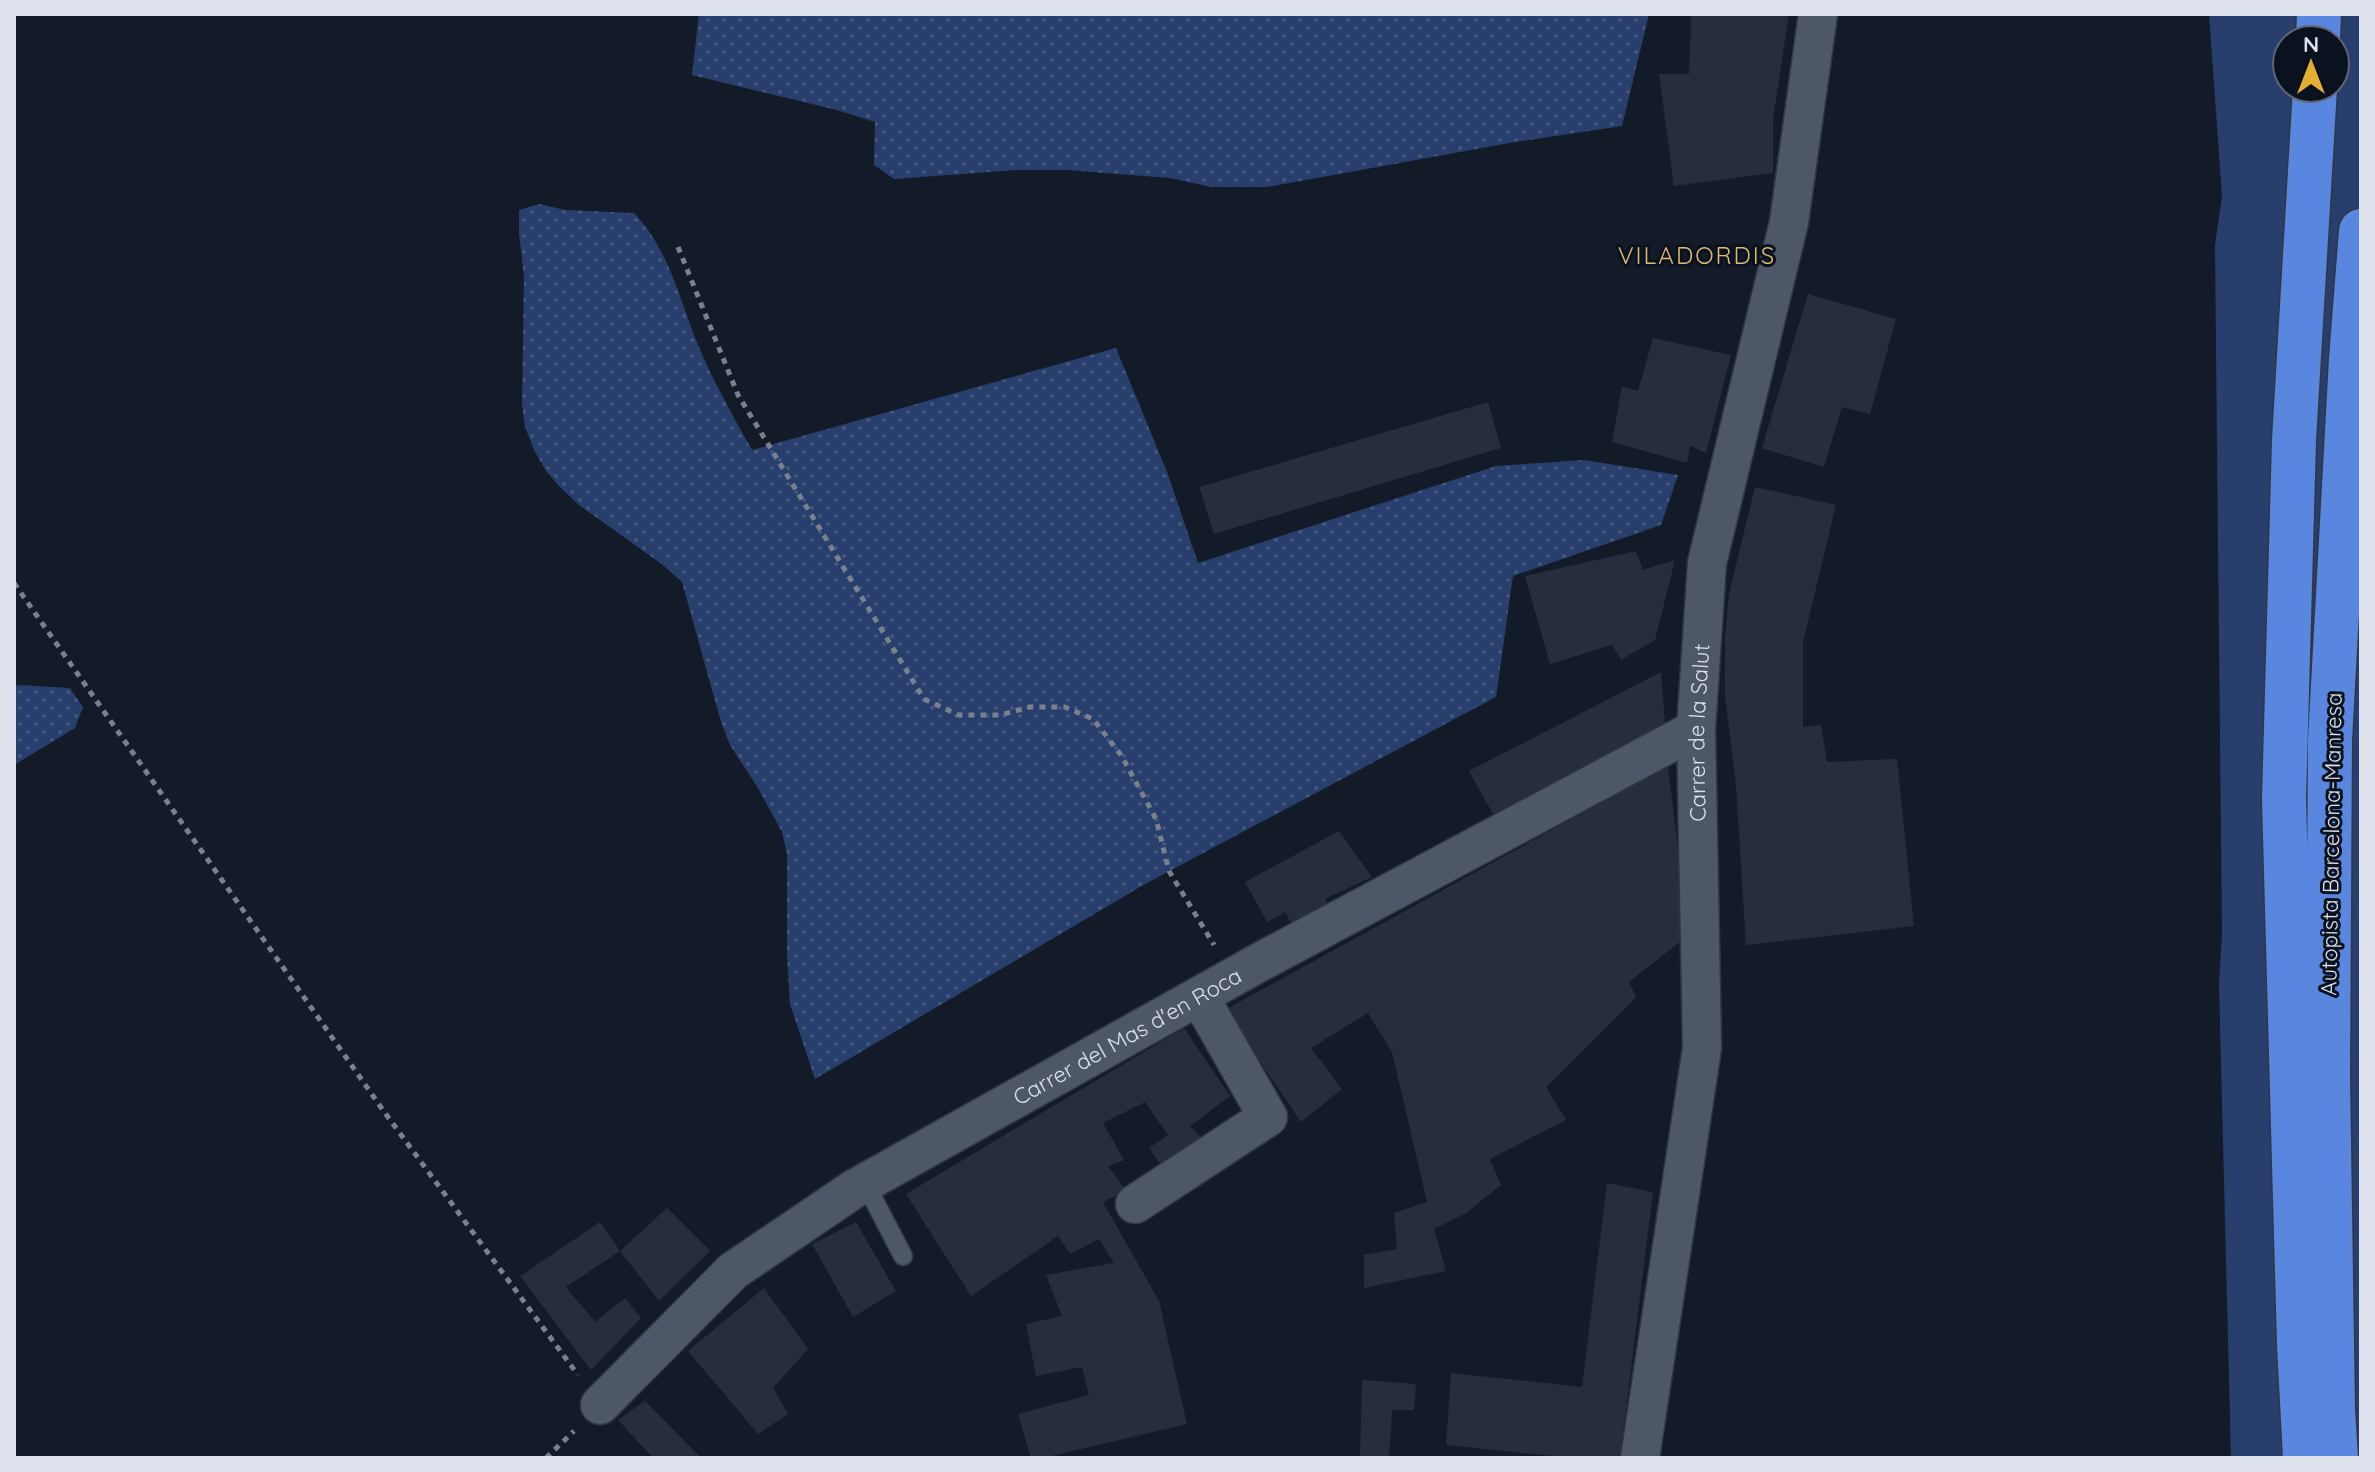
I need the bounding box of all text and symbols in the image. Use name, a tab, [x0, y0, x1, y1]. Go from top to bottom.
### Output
north arrow	[2271, 24, 2351, 104]
text: N	[2303, 30, 2319, 58]
district label: VILADORDIS	[1618, 240, 1776, 270]
street label: Carrer de la Salut	[1682, 643, 1716, 822]
street label: Autopista Barcelona-Manresa	[2314, 692, 2348, 996]
street label: Carrer del Mas d'en Roca	[1008, 961, 1246, 1111]

